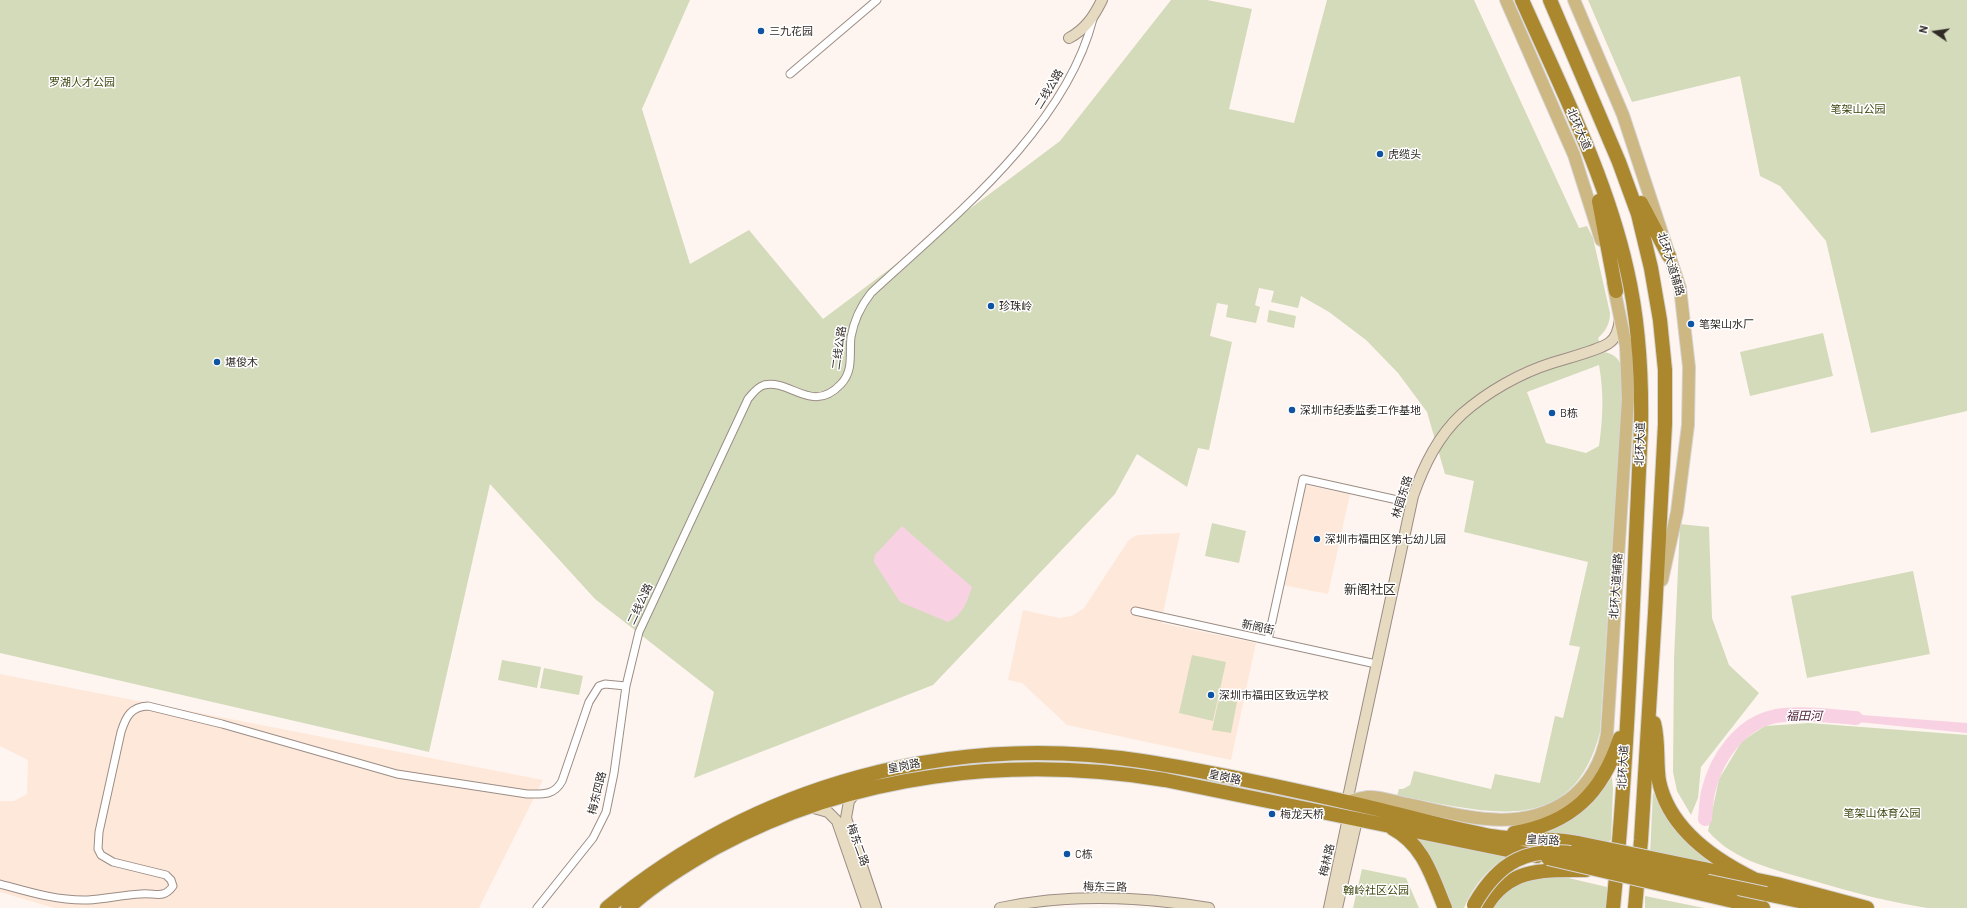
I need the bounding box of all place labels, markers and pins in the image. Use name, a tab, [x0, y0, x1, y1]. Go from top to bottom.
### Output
place label: 三九花园	[769, 24, 813, 38]
marker: 三九花园	[756, 26, 766, 36]
place label: 虎缆头	[1388, 147, 1421, 161]
marker: 虎缆头	[1375, 149, 1385, 159]
place label: 珍珠岭	[999, 299, 1032, 313]
marker: 珍珠岭	[986, 301, 996, 311]
place label: 笔架山水厂	[1699, 317, 1754, 331]
marker: 笔架山水厂	[1686, 319, 1696, 329]
place label: 堪俊木	[225, 355, 258, 369]
marker: 堪俊木	[212, 357, 222, 367]
place label: 深圳市纪委监委工作基地	[1300, 403, 1421, 417]
marker: 深圳市纪委监委工作基地	[1287, 405, 1297, 415]
place label: B栋	[1560, 406, 1578, 420]
marker: B栋	[1547, 408, 1557, 418]
place label: 深圳市福田区第七幼儿园	[1325, 532, 1446, 546]
marker: 深圳市福田区第七幼儿园	[1312, 534, 1322, 544]
place label: 深圳市福田区致远学校	[1219, 688, 1329, 702]
marker: 深圳市福田区致远学校	[1206, 690, 1216, 700]
place label: 梅龙天桥	[1280, 807, 1324, 821]
marker: 梅龙天桥	[1267, 809, 1277, 819]
place label: C栋	[1075, 847, 1093, 861]
marker: C栋	[1062, 849, 1072, 859]

